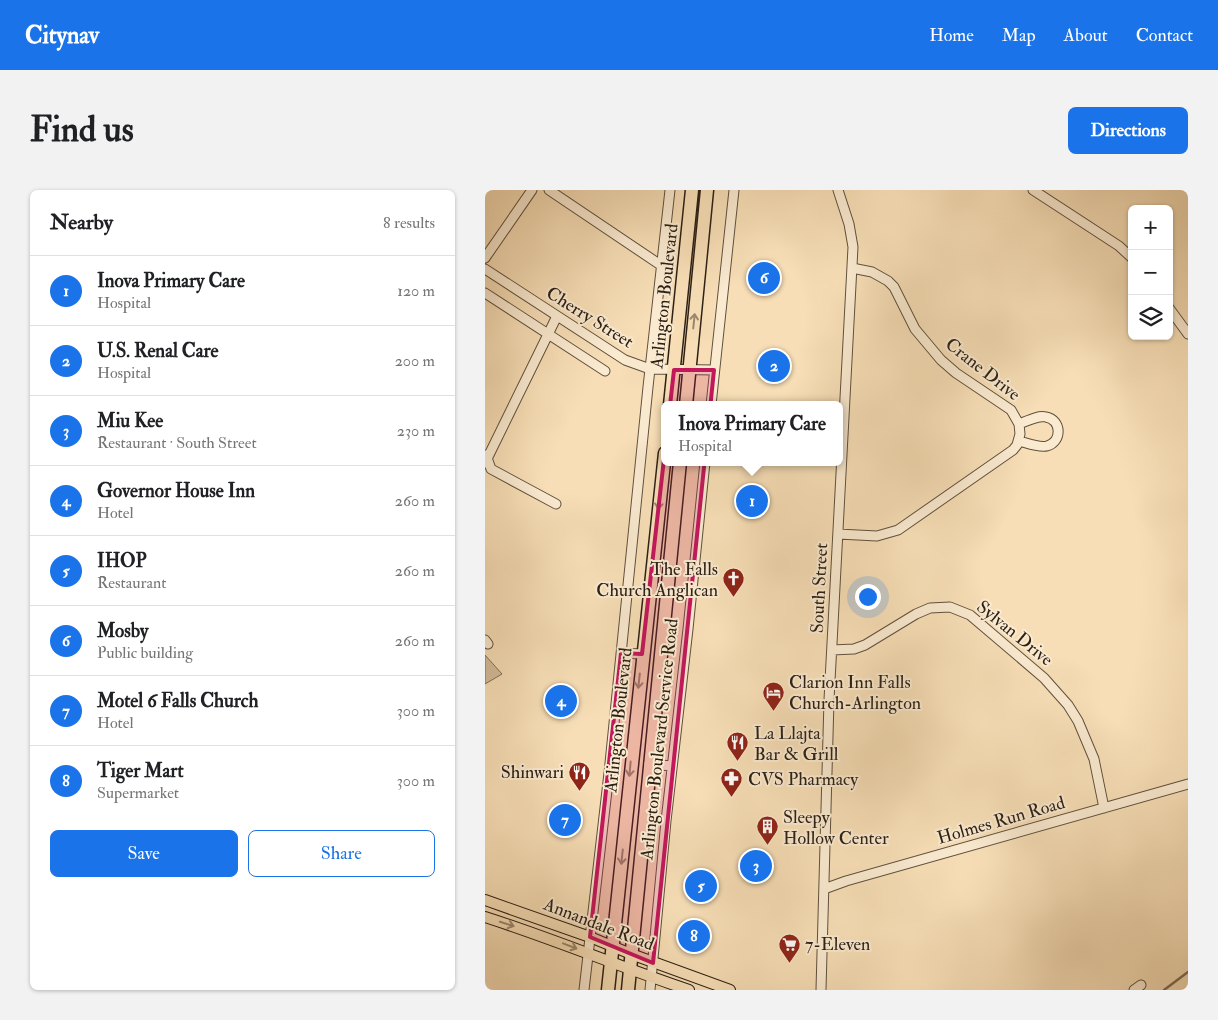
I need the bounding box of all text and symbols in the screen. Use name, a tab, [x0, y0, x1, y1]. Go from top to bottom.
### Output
text: Citynav	[25, 20, 99, 51]
text: Home	[929, 24, 974, 47]
text: Map	[1002, 24, 1036, 47]
text: About	[1064, 24, 1108, 47]
text: Contact	[1136, 24, 1193, 47]
button: Directions	[1068, 107, 1188, 154]
text: Find us	[30, 108, 134, 152]
map controls	[1128, 205, 1173, 340]
button: +	[1128, 205, 1173, 250]
text: Nearby	[50, 209, 113, 236]
text: 8 results	[383, 213, 435, 233]
street label: Arlington Boulevard	[645, 222, 684, 371]
button: −	[1128, 250, 1173, 295]
pin: 6	[748, 259, 780, 297]
text: Inova Primary Care	[97, 269, 245, 293]
text: 1	[63, 281, 69, 301]
text: 120 m	[397, 281, 435, 301]
street label: Cherry Street	[542, 282, 638, 353]
text: Hospital	[97, 293, 151, 313]
button: layers	[1128, 295, 1173, 340]
one-way arrow	[690, 313, 699, 329]
street label: Crane Drive	[941, 333, 1025, 406]
text: U.S. Renal Care	[97, 339, 218, 363]
pin: 2	[758, 347, 790, 385]
text: 2	[62, 351, 70, 371]
text: 200 m	[395, 351, 435, 371]
text: Hospital	[97, 363, 151, 383]
popup	[661, 401, 843, 466]
text: Miu Kee	[97, 409, 163, 433]
text: Inova Primary Care	[678, 412, 826, 436]
text: 3	[63, 421, 69, 441]
text: 230 m	[397, 421, 435, 441]
text: Restaurant · South Street	[97, 433, 257, 453]
text: Hospital	[678, 436, 732, 456]
text: Governor House Inn	[97, 479, 255, 503]
pin: 1	[736, 482, 768, 520]
text: 4	[62, 491, 70, 511]
text: 260 m	[395, 491, 435, 511]
one-way arrow	[654, 494, 664, 510]
text: Hotel	[97, 503, 134, 523]
street label: South Street	[806, 542, 833, 634]
text: IHOP	[97, 549, 147, 573]
place label: The Falls Church Anglican	[596, 558, 718, 602]
text: 5	[62, 561, 70, 581]
text: 260 m	[395, 561, 435, 581]
church icon: The Falls Church Anglican	[722, 567, 746, 598]
text: Restaurant	[97, 573, 166, 593]
your location	[855, 584, 881, 610]
street label: Sylvan Drive	[972, 596, 1058, 671]
street label: Arlington Boulevard Service Road	[635, 617, 684, 862]
text: Mosby	[97, 619, 148, 643]
text: 6	[62, 631, 70, 651]
text: 260 m	[395, 631, 435, 651]
text: Public building	[97, 643, 193, 663]
street label: Arlington Boulevard	[599, 646, 638, 795]
place label: Clarion Inn Falls Church-Arlington	[789, 671, 921, 715]
one-way arrow	[634, 673, 644, 689]
hotel icon: Clarion Inn Falls Church-Arlington	[761, 680, 785, 711]
pin: 4	[545, 682, 577, 720]
text: Motel 6 Falls Church	[97, 689, 258, 713]
text: 7	[62, 701, 70, 721]
text: 300 m	[397, 701, 435, 721]
text: Hotel	[97, 713, 134, 733]
place label: La Llajta Bar & Grill	[754, 722, 839, 766]
restaurant icon: La Llajta Bar & Grill	[726, 731, 750, 762]
text: Tiger Mart	[97, 759, 184, 783]
restaurant icon: Shinwari	[568, 760, 592, 791]
place label: Shinwari	[501, 761, 564, 784]
one-way arrow	[626, 761, 635, 777]
pharmacy icon: CVS Pharmacy	[720, 767, 744, 798]
place label: CVS Pharmacy	[748, 768, 859, 791]
text: 8	[62, 771, 70, 791]
text: 300 m	[397, 771, 435, 791]
text: Supermarket	[97, 783, 179, 803]
street label: Holmes Run Road	[935, 791, 1068, 850]
pin: 7	[549, 801, 581, 839]
place label: Sleepy Hollow Center	[783, 806, 889, 850]
building icon: Sleepy Hollow Center	[755, 815, 779, 846]
button: Save	[50, 830, 238, 877]
button: Share	[248, 830, 435, 877]
pin: 3	[740, 847, 772, 885]
one-way arrow	[617, 849, 627, 865]
pin: 5	[685, 867, 717, 905]
street label: Annandale Road	[539, 893, 657, 956]
pin: 8	[678, 917, 710, 955]
one-way arrow	[498, 920, 514, 929]
supermarket icon: 7-Eleven	[777, 932, 801, 963]
place label: 7-Eleven	[805, 933, 870, 956]
one-way arrow	[562, 942, 577, 952]

